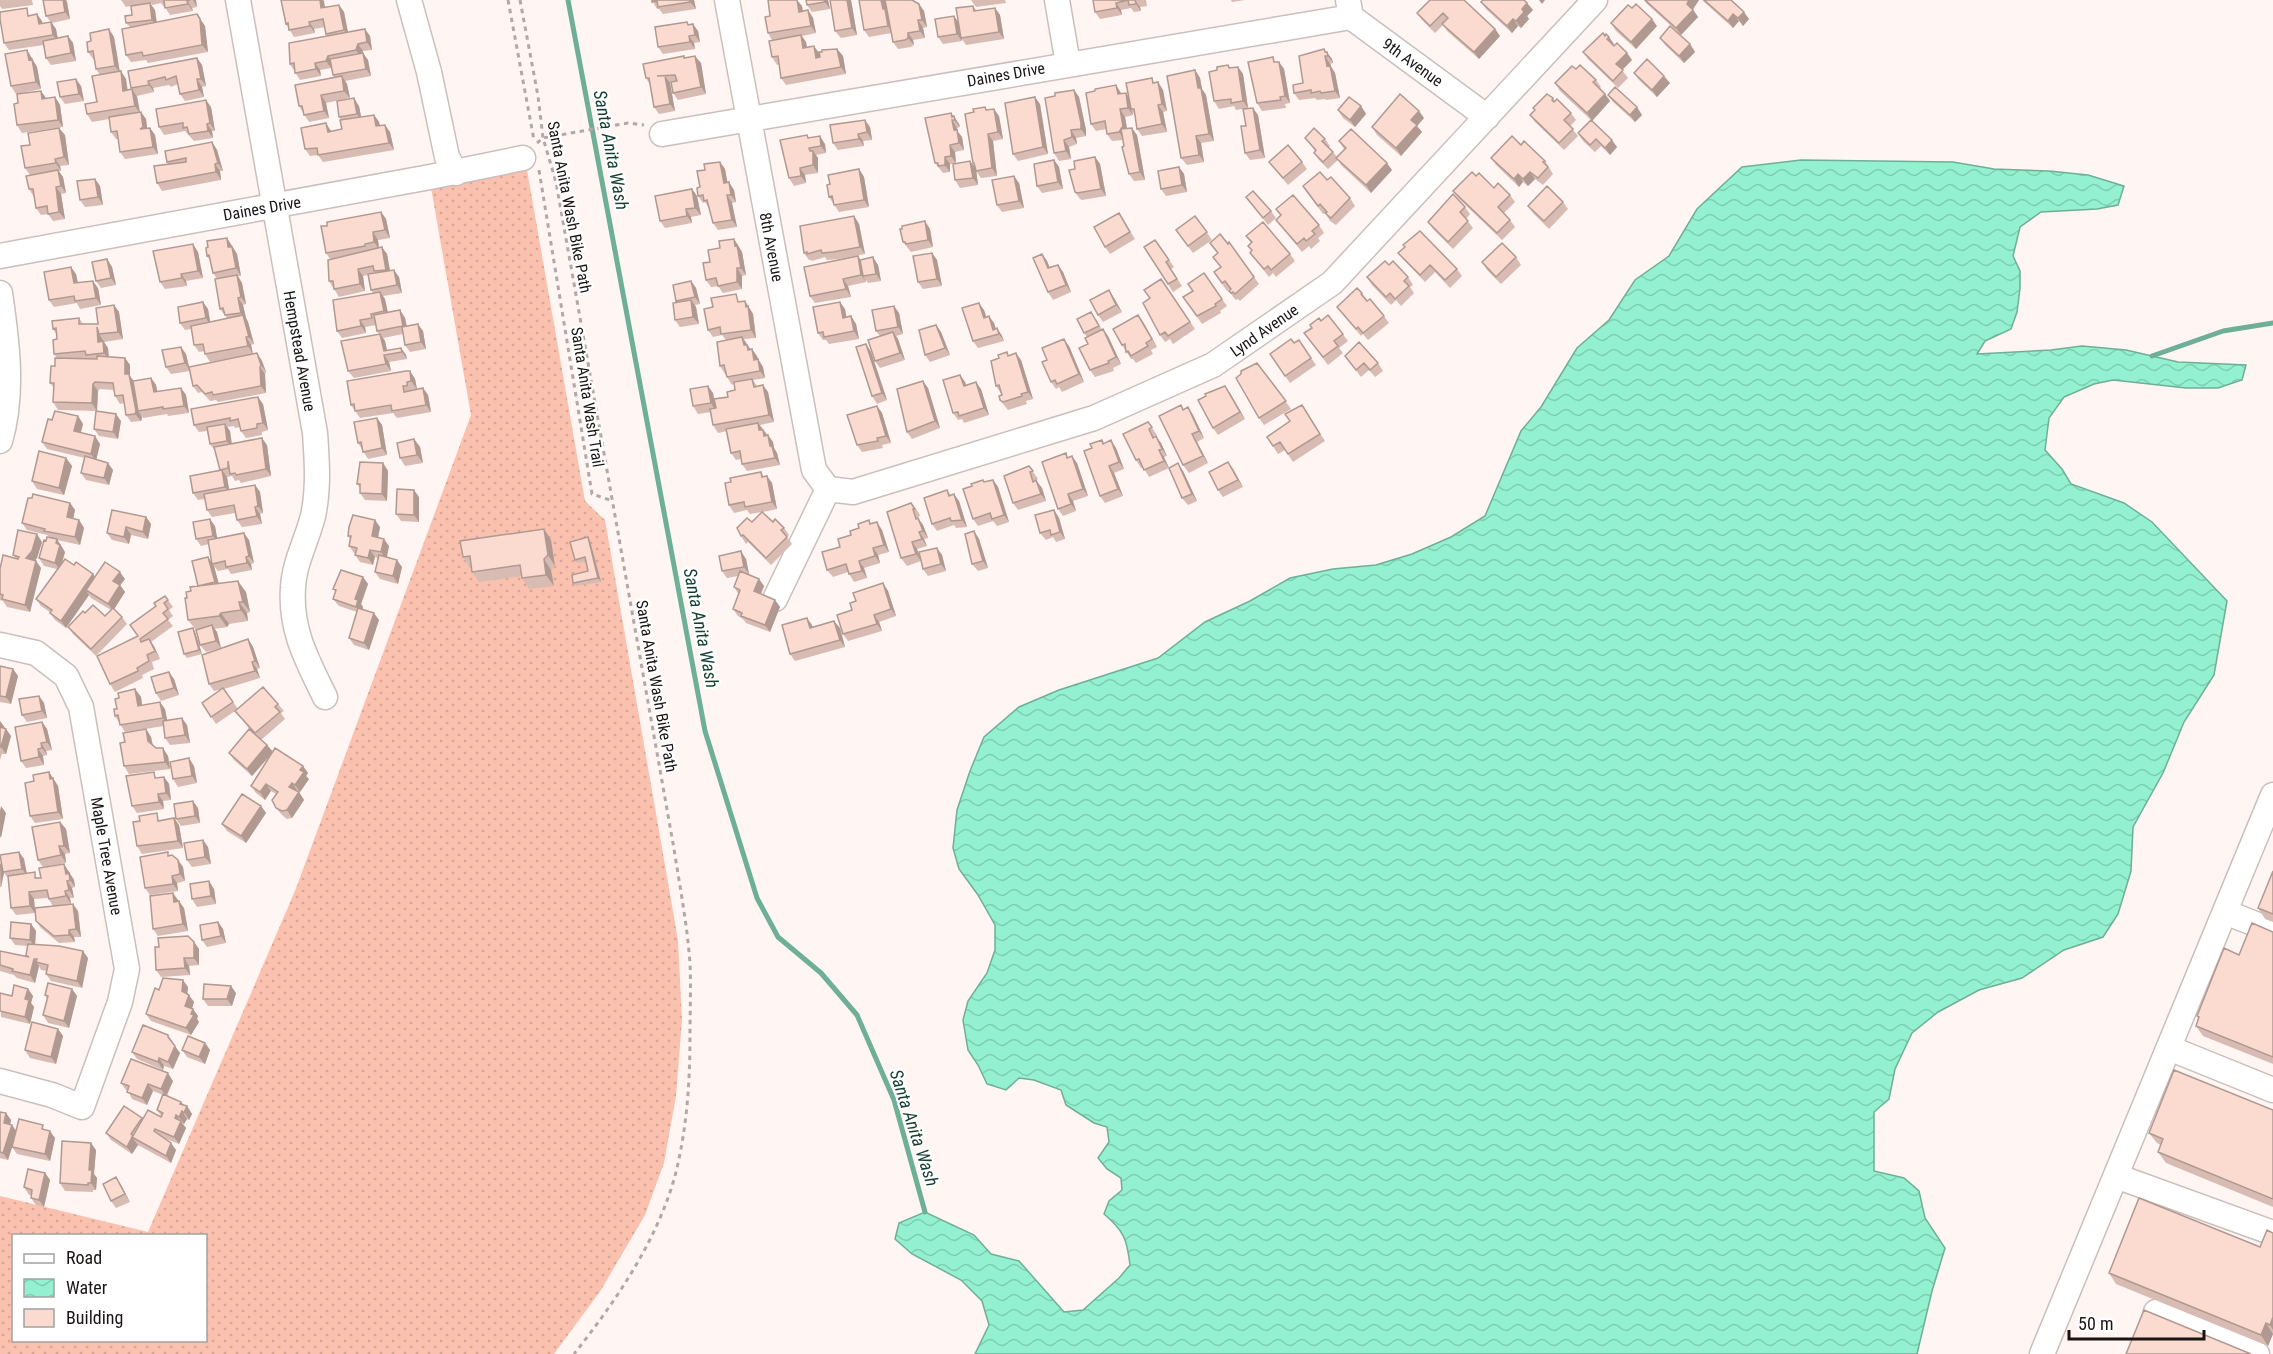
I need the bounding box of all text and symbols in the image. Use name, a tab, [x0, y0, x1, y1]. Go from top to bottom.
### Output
street label: 9th Avenue	[1379, 34, 1447, 91]
street label: Daines Drive	[966, 58, 1046, 91]
water label: Santa Anita Wash	[590, 88, 633, 212]
street label: Santa Anita Wash Bike Path	[544, 120, 595, 294]
street label: Daines Drive	[222, 192, 302, 225]
street label: 8th Avenue	[755, 211, 788, 283]
street label: Hempstead Avenue	[280, 289, 319, 413]
street label: Lynd Avenue	[1227, 300, 1302, 361]
street label: Santa Anita Wash Trail	[567, 326, 608, 469]
water label: Santa Anita Wash	[680, 566, 723, 690]
street label: Santa Anita Wash Bike Path	[632, 599, 681, 774]
street label: Maple Tree Avenue	[87, 796, 126, 917]
water label: Santa Anita Wash	[886, 1067, 943, 1189]
legend	[12, 1234, 207, 1342]
text: Road	[66, 1247, 102, 1268]
text: Water	[66, 1277, 108, 1298]
scale bar	[2069, 1303, 2204, 1341]
text: Building	[66, 1307, 123, 1328]
text: 50 m	[2078, 1313, 2113, 1334]

